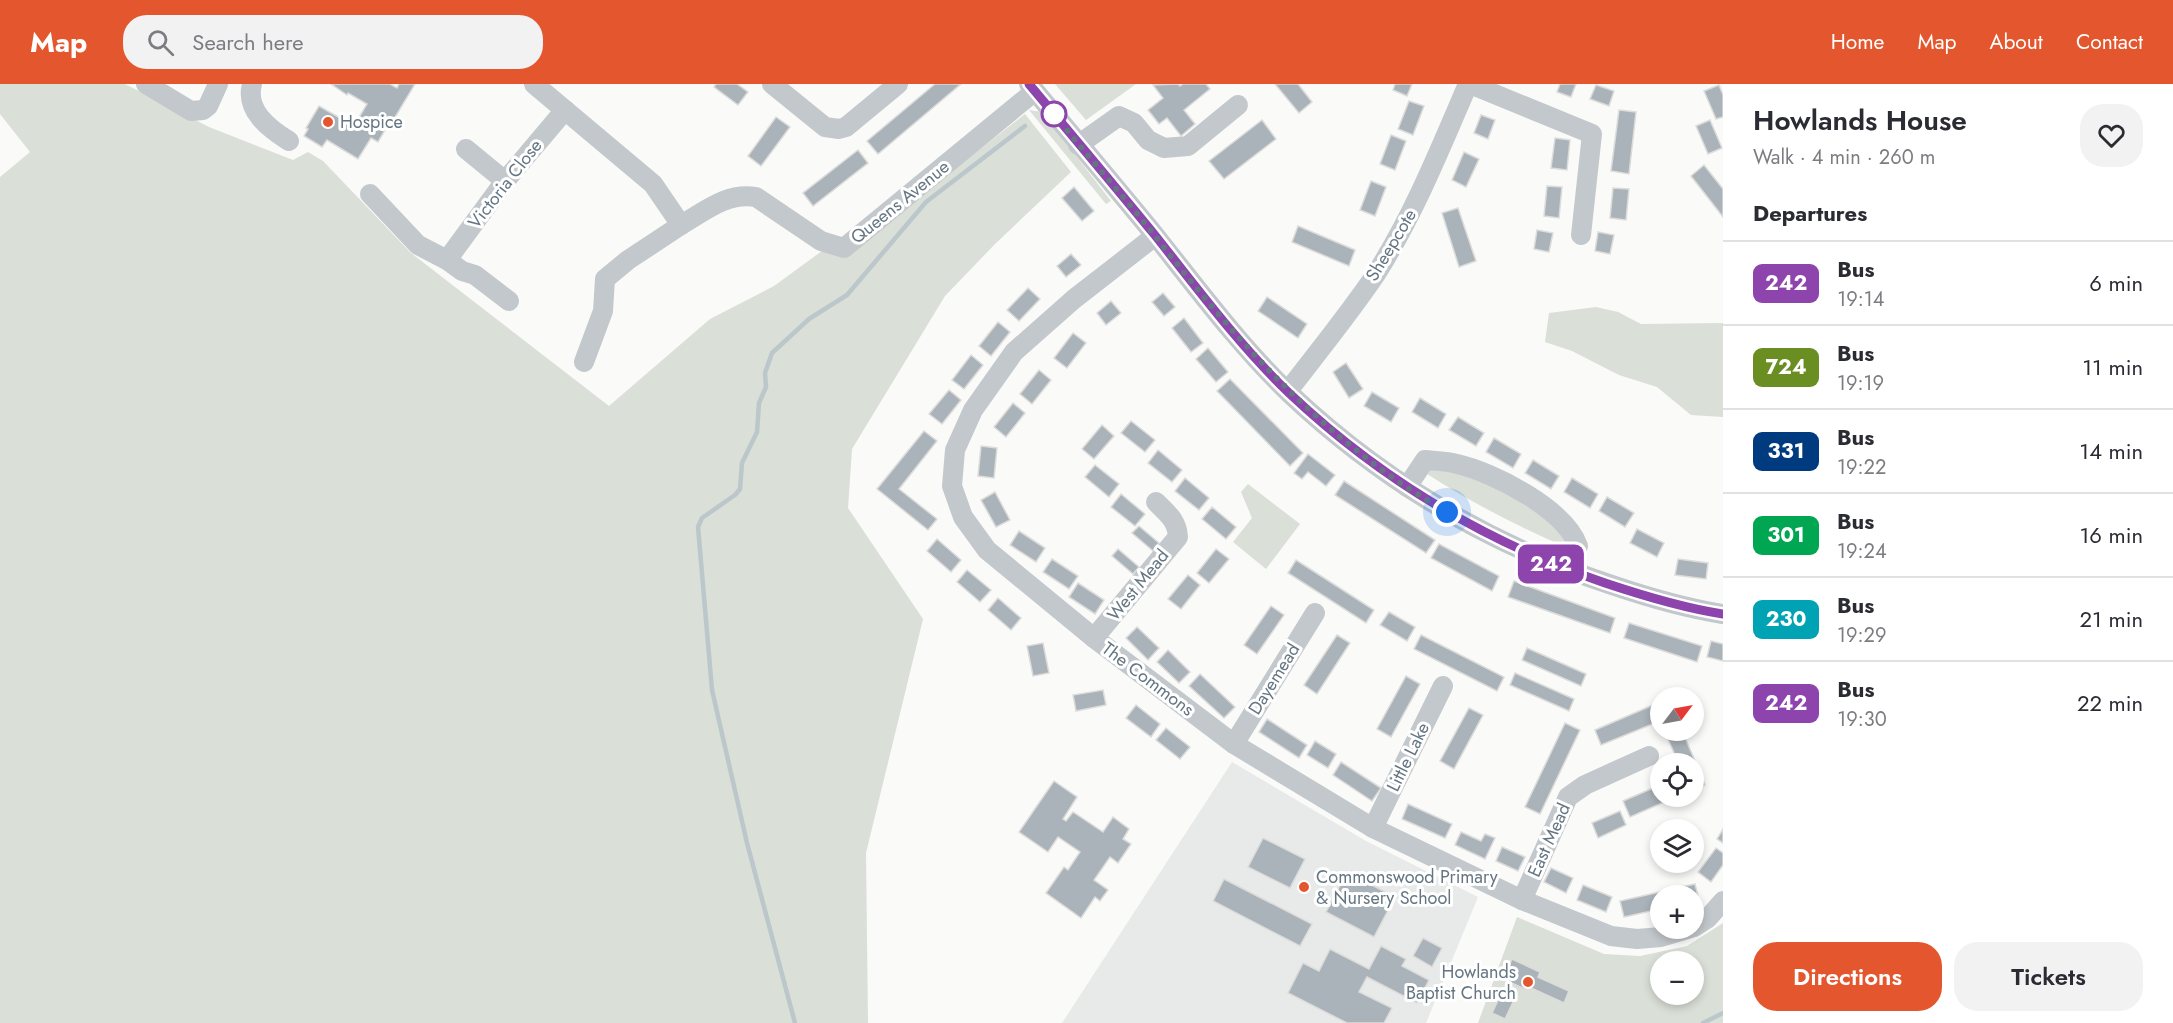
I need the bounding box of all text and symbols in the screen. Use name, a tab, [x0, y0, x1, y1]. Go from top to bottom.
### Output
search box	[123, 15, 543, 69]
text: Map	[30, 22, 87, 63]
icon: search	[144, 26, 177, 59]
text: Search here	[192, 26, 304, 58]
text: Home	[1831, 27, 1884, 57]
text: Map	[1917, 27, 1957, 57]
text: About	[1990, 27, 2043, 57]
text: Contact	[2076, 27, 2143, 57]
text: Howlands House	[1753, 100, 1967, 141]
unlabelled marker	[1041, 101, 1067, 127]
button: heart	[2080, 104, 2143, 167]
place label: Hospice	[340, 109, 403, 135]
marker: Hospice	[321, 115, 335, 129]
street label: Victoria Close	[462, 134, 548, 234]
text: Walk · 4 min · 260 m	[1753, 143, 1935, 172]
street label: Queens Avenue	[845, 154, 955, 250]
text: Departures	[1753, 197, 1867, 229]
street label: Sheepcote	[1359, 204, 1423, 286]
text: Bus	[1837, 253, 1875, 285]
text: 6 min	[2089, 267, 2143, 299]
text: 242	[1765, 268, 1807, 298]
text: 19:14	[1837, 285, 1884, 314]
text: Bus	[1837, 337, 1874, 369]
text: 11 min	[2082, 351, 2143, 383]
text: 724	[1765, 352, 1807, 382]
text: 19:19	[1837, 369, 1884, 398]
text: Bus	[1837, 421, 1874, 453]
text: 14 min	[2079, 435, 2143, 467]
text: 331	[1768, 436, 1804, 466]
text: 19:22	[1837, 453, 1886, 482]
your location	[1432, 497, 1462, 527]
text: Bus	[1837, 505, 1874, 537]
text: 16 min	[2079, 519, 2143, 551]
text: 301	[1767, 520, 1805, 550]
text: 19:24	[1837, 537, 1887, 566]
street label: West Mead	[1101, 544, 1175, 626]
line badge: 242	[1516, 544, 1586, 584]
text: 242	[1530, 549, 1572, 579]
text: Bus	[1837, 589, 1874, 621]
text: 21 min	[2080, 603, 2143, 635]
text: 230	[1766, 604, 1806, 634]
text: 19:29	[1837, 621, 1886, 650]
street label: The Commons	[1097, 636, 1199, 722]
street label: Dayemead	[1242, 638, 1306, 720]
text: Bus	[1837, 673, 1875, 705]
north arrow	[1650, 687, 1704, 741]
map controls	[1650, 687, 1704, 1005]
text: 22 min	[2077, 687, 2143, 719]
text: 242	[1765, 688, 1807, 718]
text: 19:30	[1837, 705, 1887, 734]
street label: Little Lake	[1380, 718, 1436, 796]
button: locate	[1650, 753, 1704, 807]
street label: East Mead	[1521, 799, 1577, 881]
button: layers	[1650, 819, 1704, 873]
place label: Commonswood Primary & Nursery School	[1316, 864, 1498, 911]
marker: Commonswood Primary & Nursery School	[1297, 880, 1311, 894]
button: +	[1650, 885, 1704, 939]
button: Directions	[1753, 942, 1942, 1011]
button: Tickets	[1954, 942, 2143, 1011]
button: −	[1650, 951, 1704, 1005]
place label: Howlands Baptist Church	[1406, 959, 1516, 1006]
marker: Howlands Baptist Church	[1521, 975, 1535, 989]

